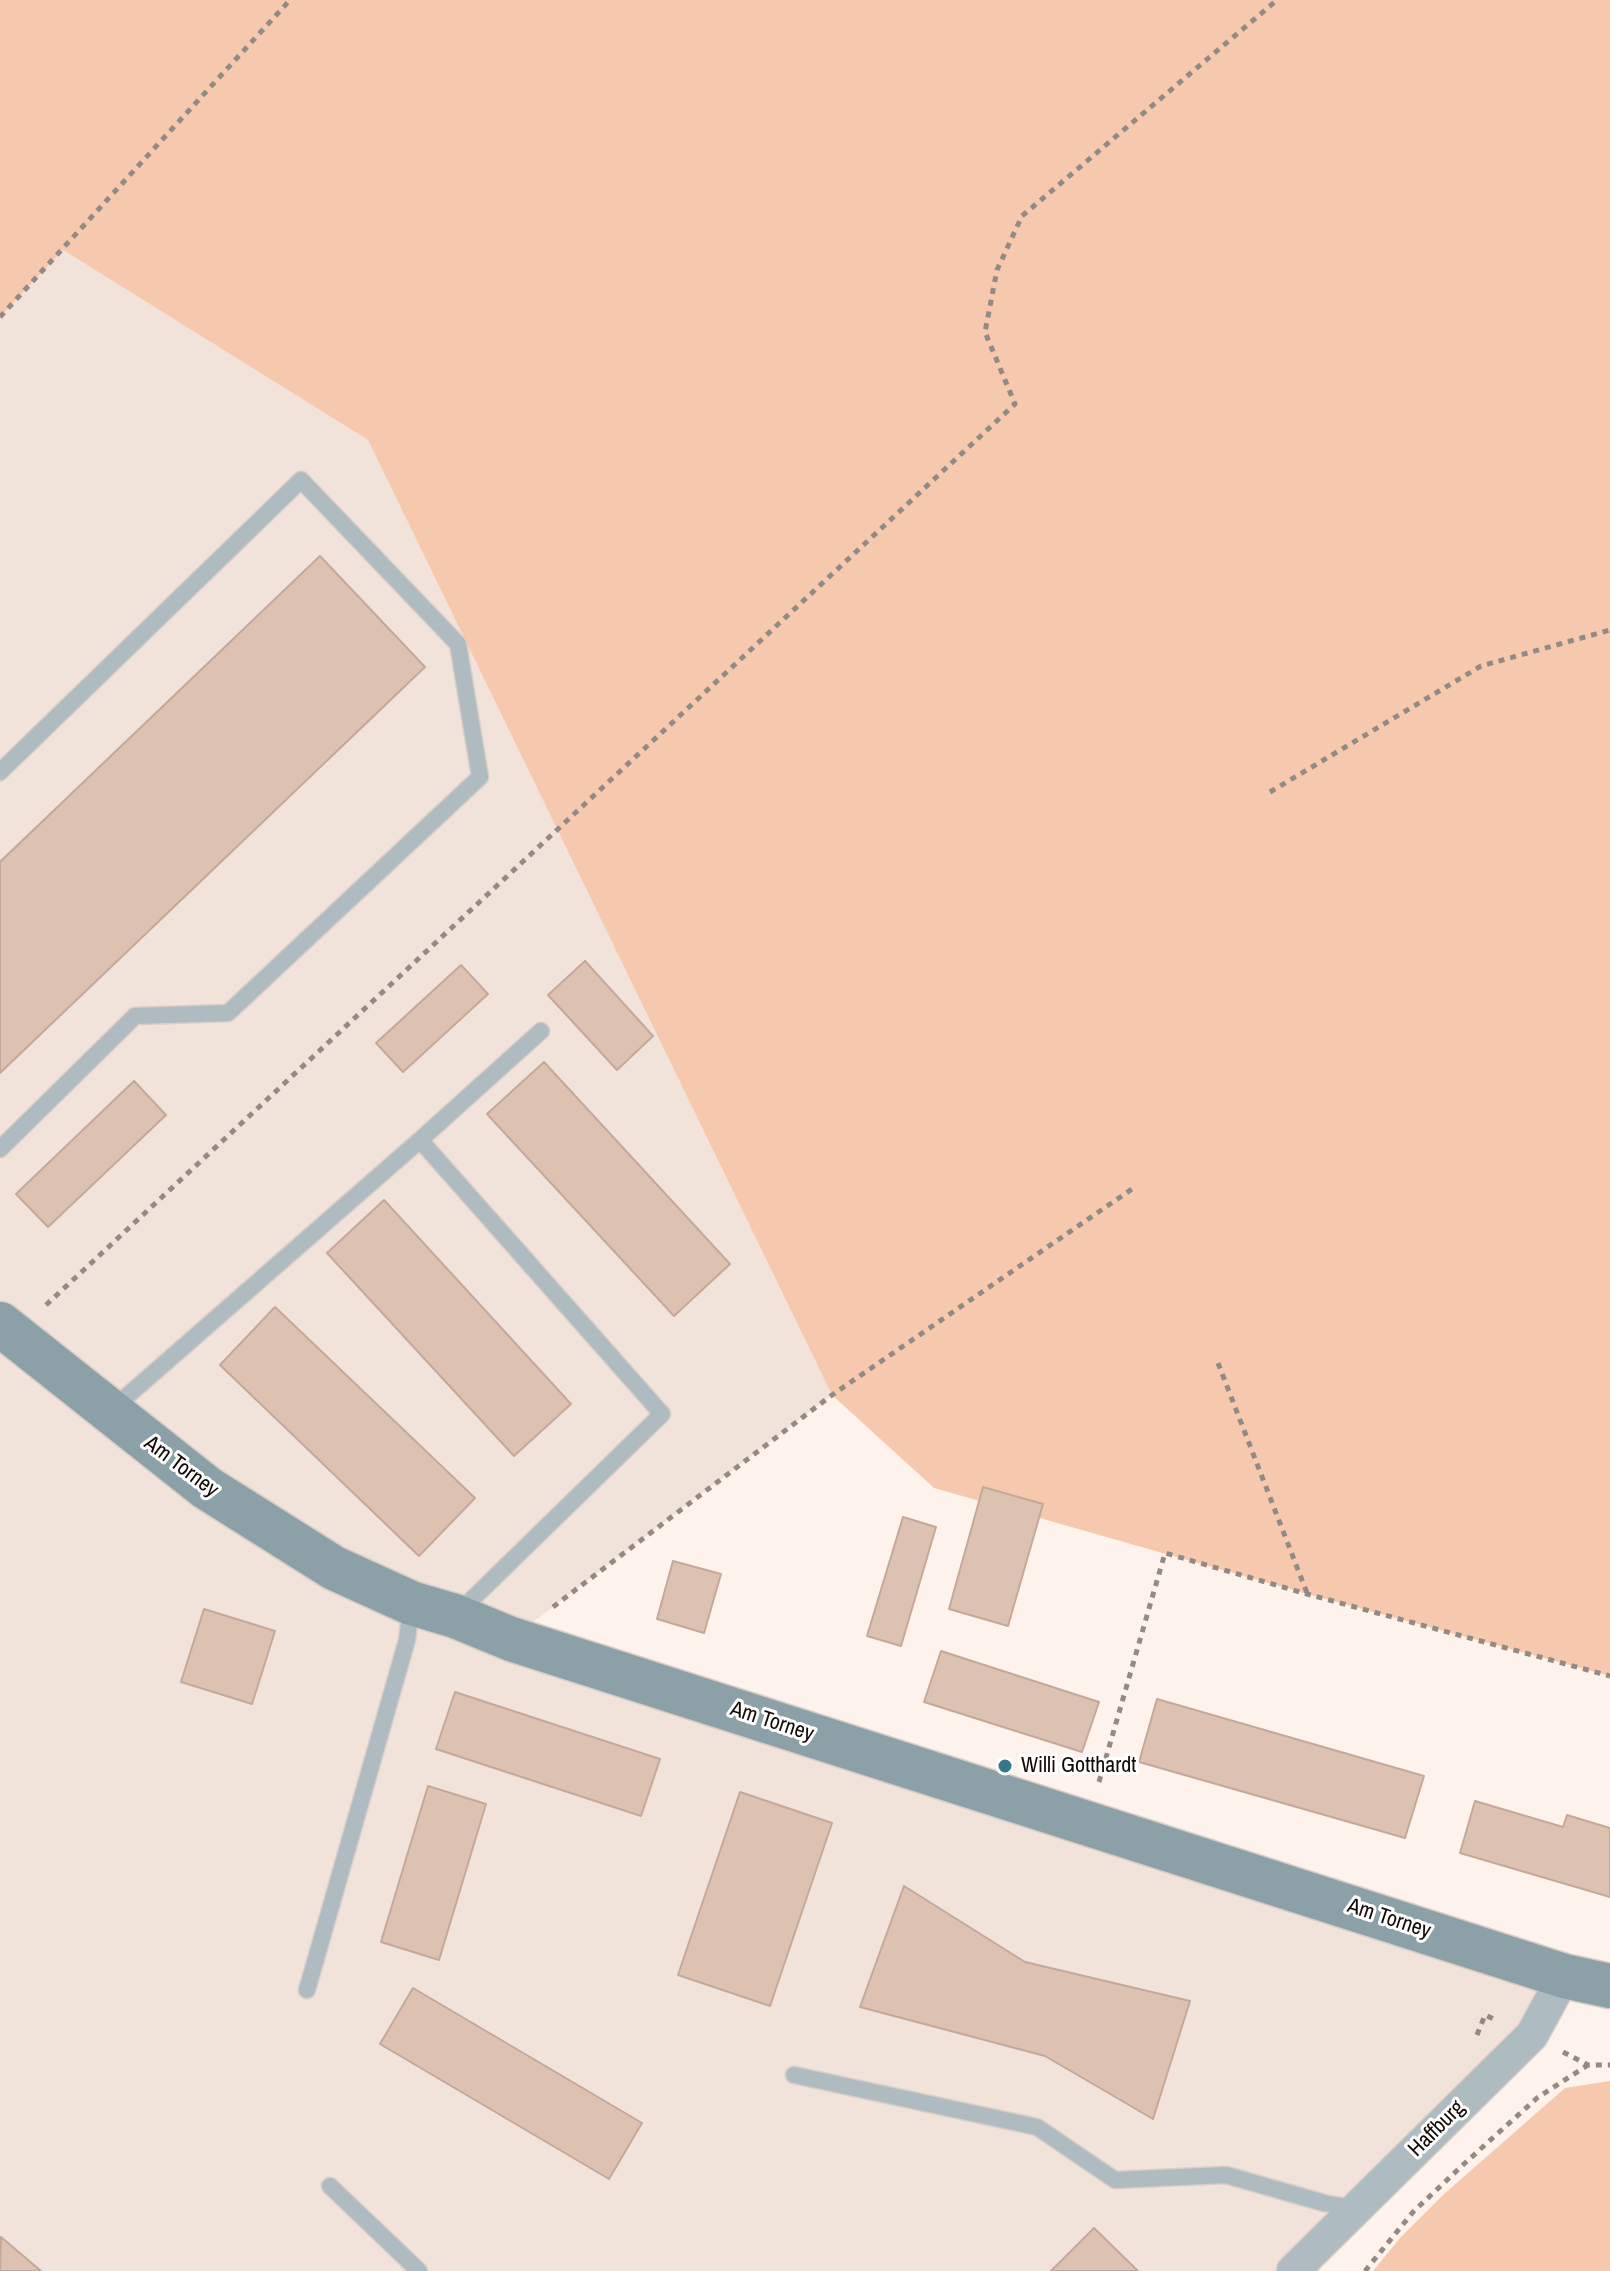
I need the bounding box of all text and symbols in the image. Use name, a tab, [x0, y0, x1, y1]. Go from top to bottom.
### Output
street label: Am Torney	[139, 1431, 223, 1503]
street label: Am Torney	[727, 1696, 817, 1748]
place label: Willi Gotthardt	[1021, 1753, 1136, 1779]
marker: Willi Gotthardt	[996, 1757, 1014, 1775]
street label: Am Torney	[1344, 1893, 1434, 1945]
street label: Haffburg	[1403, 2095, 1471, 2163]

